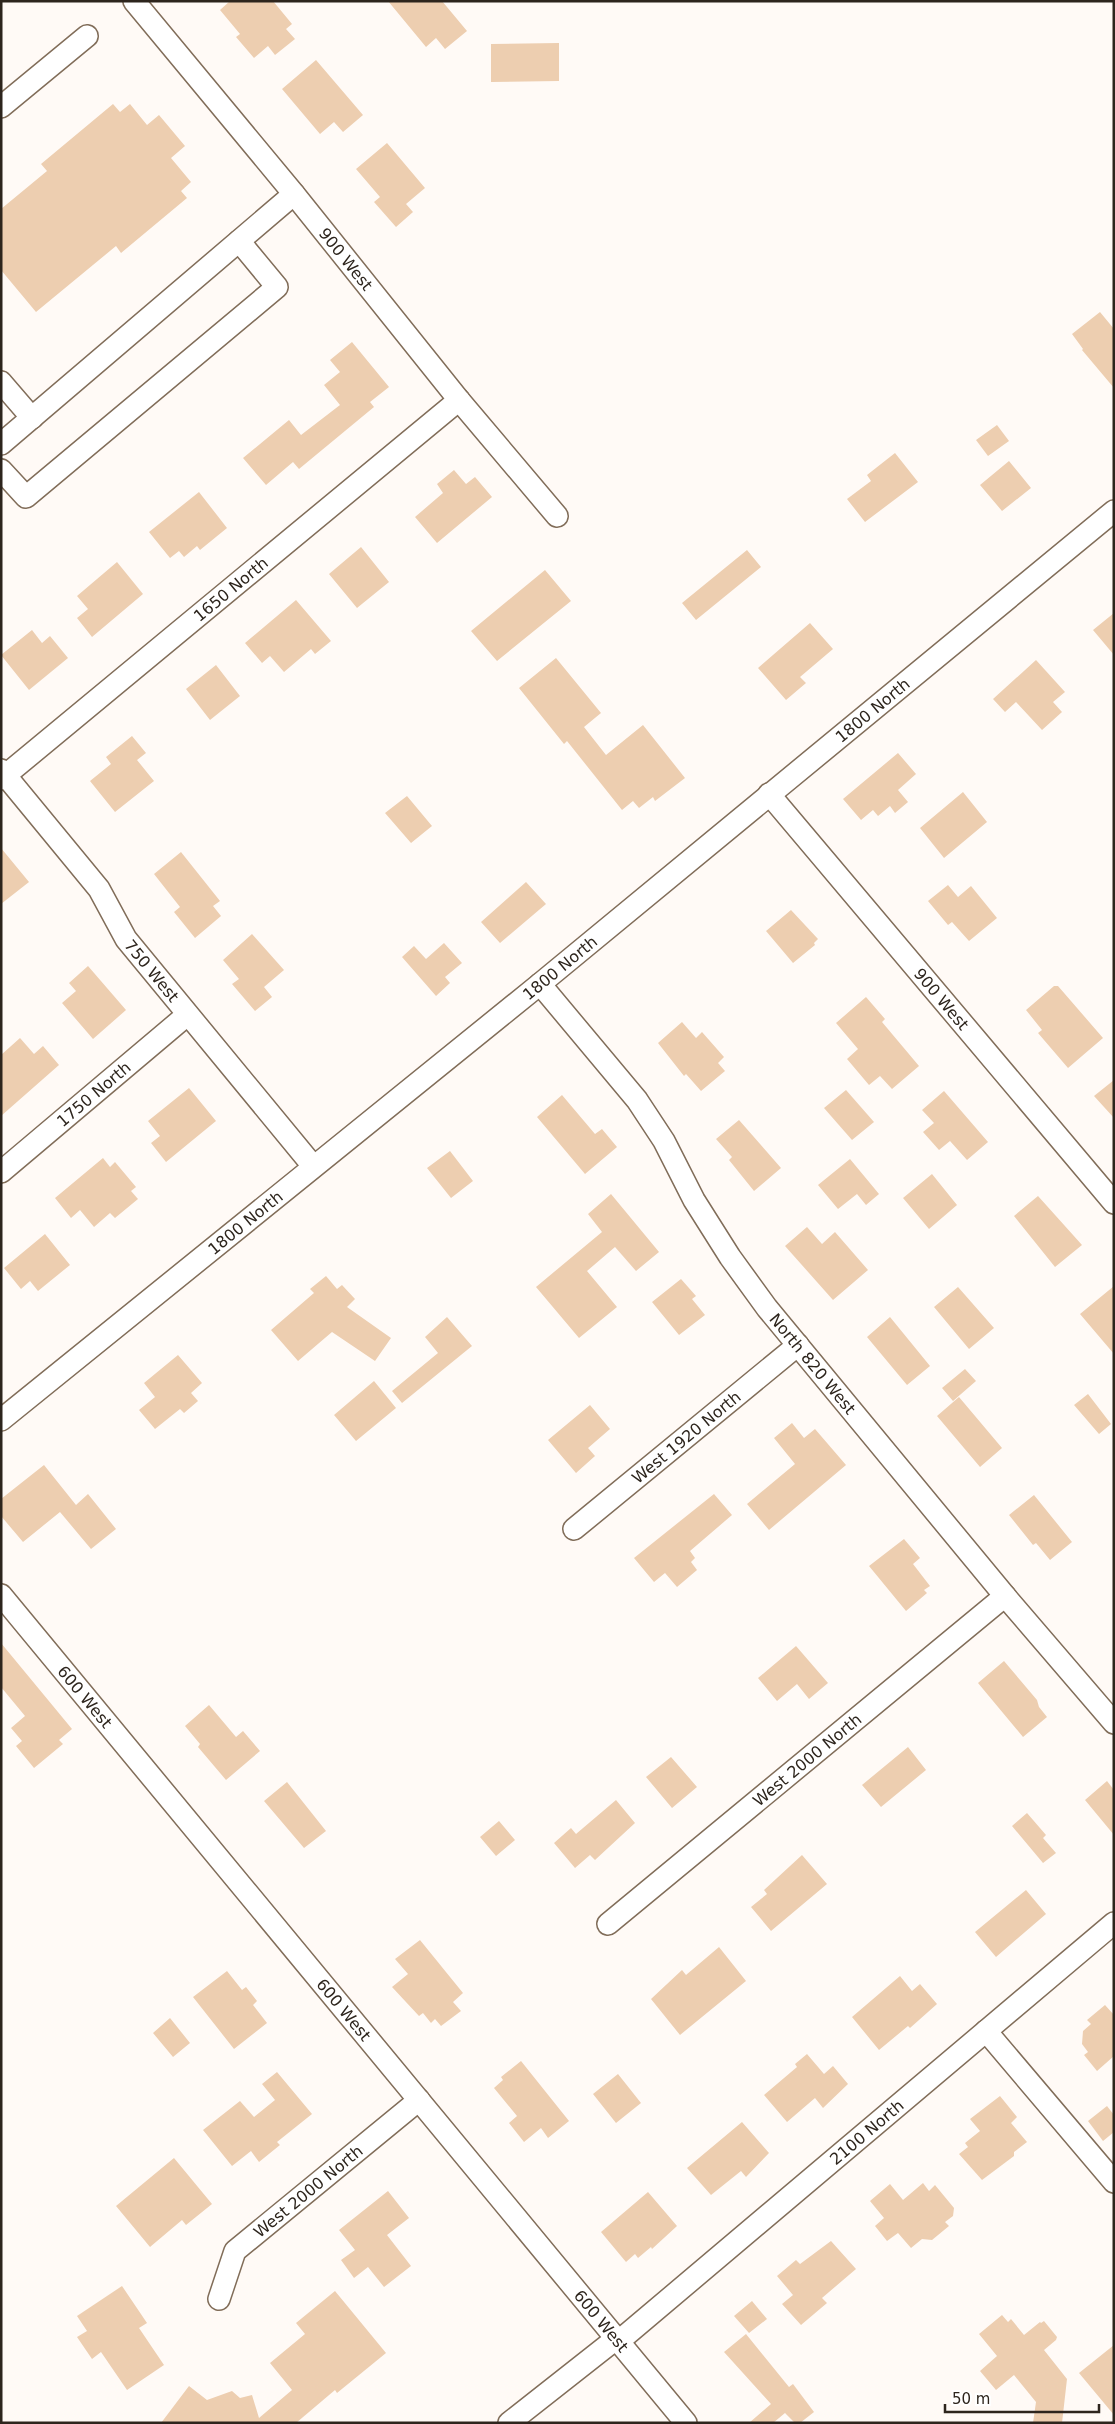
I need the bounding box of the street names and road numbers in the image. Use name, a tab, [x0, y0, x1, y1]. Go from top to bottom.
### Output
street label: 900 West	[315, 224, 377, 295]
street label: 1650 North	[190, 553, 272, 626]
street label: 1800 North	[832, 674, 914, 747]
street label: 1800 North	[519, 932, 601, 1004]
street label: 750 West	[121, 936, 183, 1006]
street label: 900 West	[910, 964, 973, 1034]
street label: 1750 North	[53, 1058, 135, 1131]
street label: 1800 North	[204, 1187, 287, 1259]
street label: North 820 West	[765, 1310, 860, 1418]
street label: West 1920 North	[628, 1387, 745, 1488]
street label: 600 West	[54, 1662, 116, 1732]
street label: West 2000 North	[749, 1710, 865, 1810]
street label: 600 West	[312, 1975, 375, 2045]
street label: 2100 North	[826, 2096, 908, 2169]
street label: West 2000 North	[250, 2141, 367, 2242]
street label: 600 West	[570, 2286, 632, 2356]

